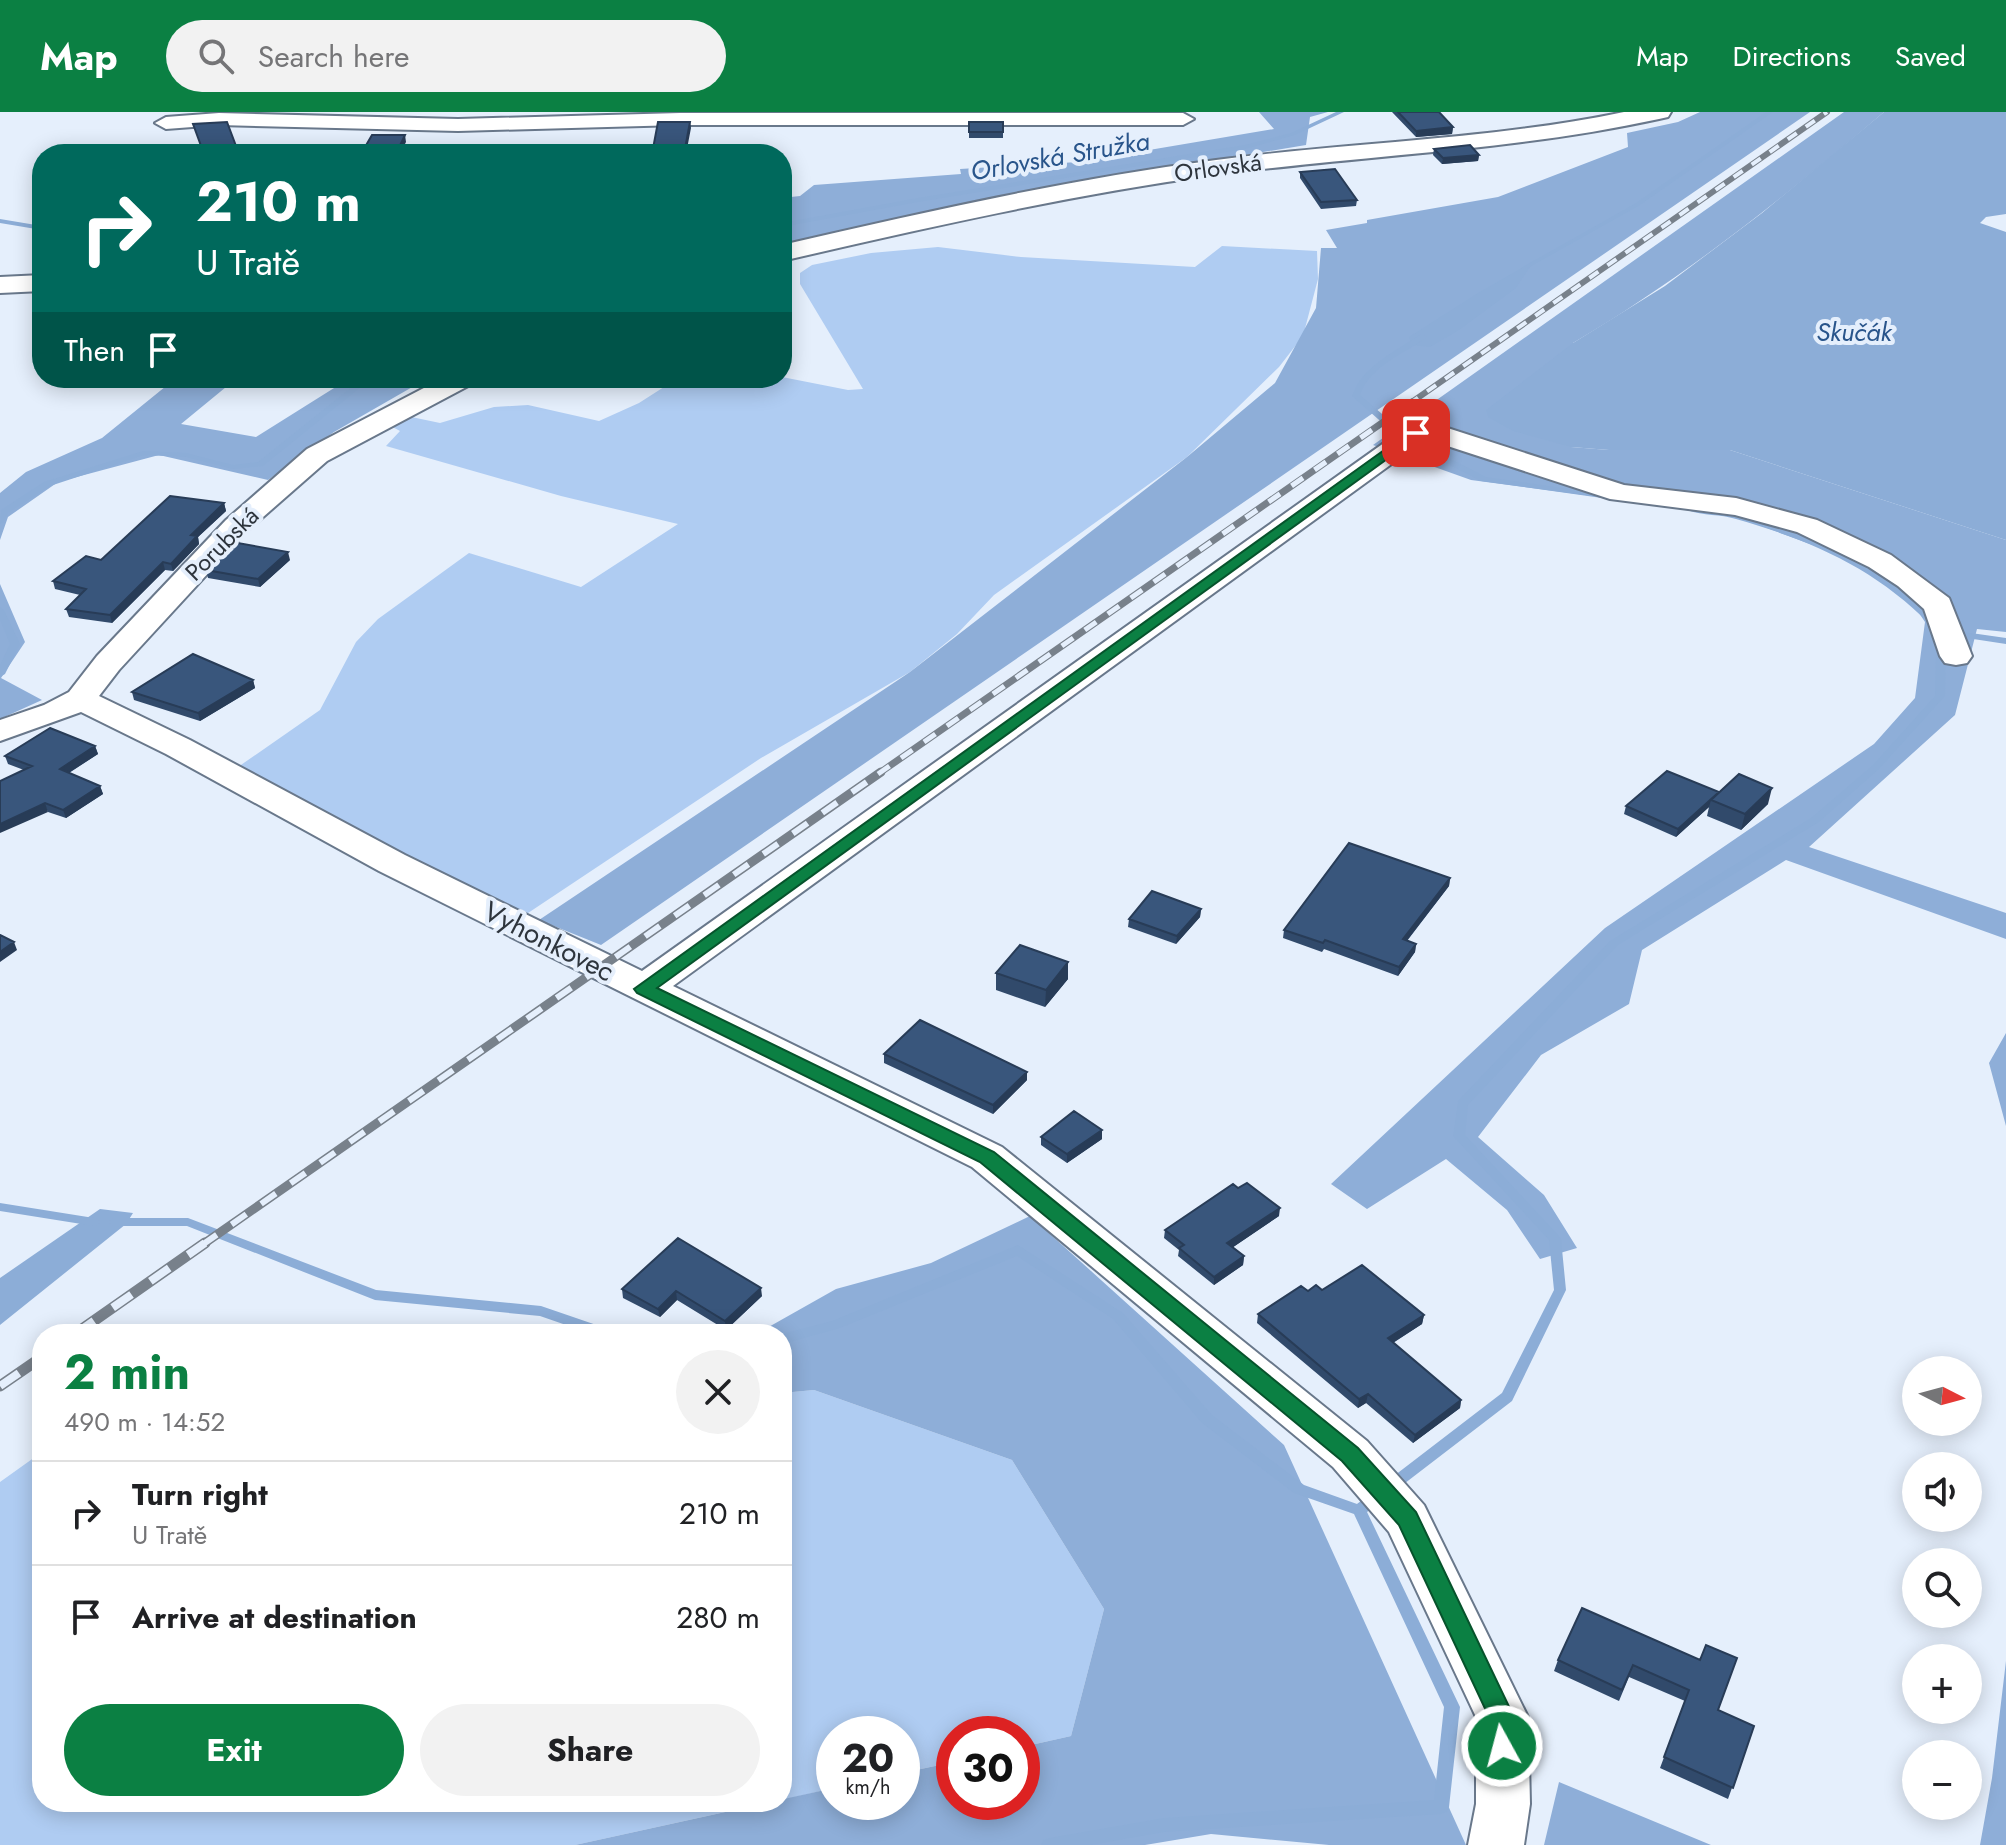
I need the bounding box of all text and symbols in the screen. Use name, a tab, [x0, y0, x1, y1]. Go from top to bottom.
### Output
search box	[166, 20, 726, 92]
text: Map	[40, 29, 118, 84]
icon: search	[194, 34, 238, 78]
text: Search here	[258, 35, 410, 78]
text: Map	[1636, 36, 1688, 77]
text: Directions	[1732, 36, 1851, 77]
text: Saved	[1895, 36, 1966, 77]
water label: Orlovská Stružka	[967, 121, 1153, 190]
street label: Orlovská	[1172, 144, 1264, 191]
text: 210 m	[196, 161, 361, 242]
icon: right	[64, 176, 168, 280]
text: U Tratě	[196, 236, 300, 288]
water label: Skučák	[1816, 313, 1894, 351]
icon: arrive	[141, 328, 185, 372]
text: Then	[64, 329, 125, 372]
pin	[1382, 399, 1450, 467]
icon: arrive	[1394, 411, 1438, 455]
street label: Porubská	[177, 499, 267, 589]
street label: Vyhonkovec	[476, 891, 621, 992]
text: 2 min	[64, 1338, 190, 1407]
button: close	[676, 1350, 760, 1434]
north arrow	[1902, 1356, 1982, 1436]
map controls	[1902, 1356, 1982, 1820]
text: 490 m · 14:52	[64, 1403, 225, 1441]
button: sound	[1902, 1452, 1982, 1532]
text: Turn right	[132, 1473, 268, 1516]
icon: right	[64, 1491, 108, 1535]
text: 210 m	[679, 1492, 760, 1535]
text: U Tratě	[132, 1516, 207, 1554]
button: search	[1902, 1548, 1982, 1628]
icon: arrive	[64, 1595, 108, 1639]
text: Arrive at destination	[132, 1596, 417, 1639]
text: 280 m	[676, 1596, 760, 1639]
button: +	[1902, 1644, 1982, 1724]
button: Exit	[64, 1704, 404, 1796]
button: Share	[420, 1704, 760, 1796]
position arrow	[1460, 1704, 1544, 1788]
speed limit sign: 30	[936, 1716, 1040, 1820]
text: 20	[842, 1729, 894, 1787]
button: −	[1902, 1740, 1982, 1820]
text: km/h	[845, 1773, 891, 1802]

